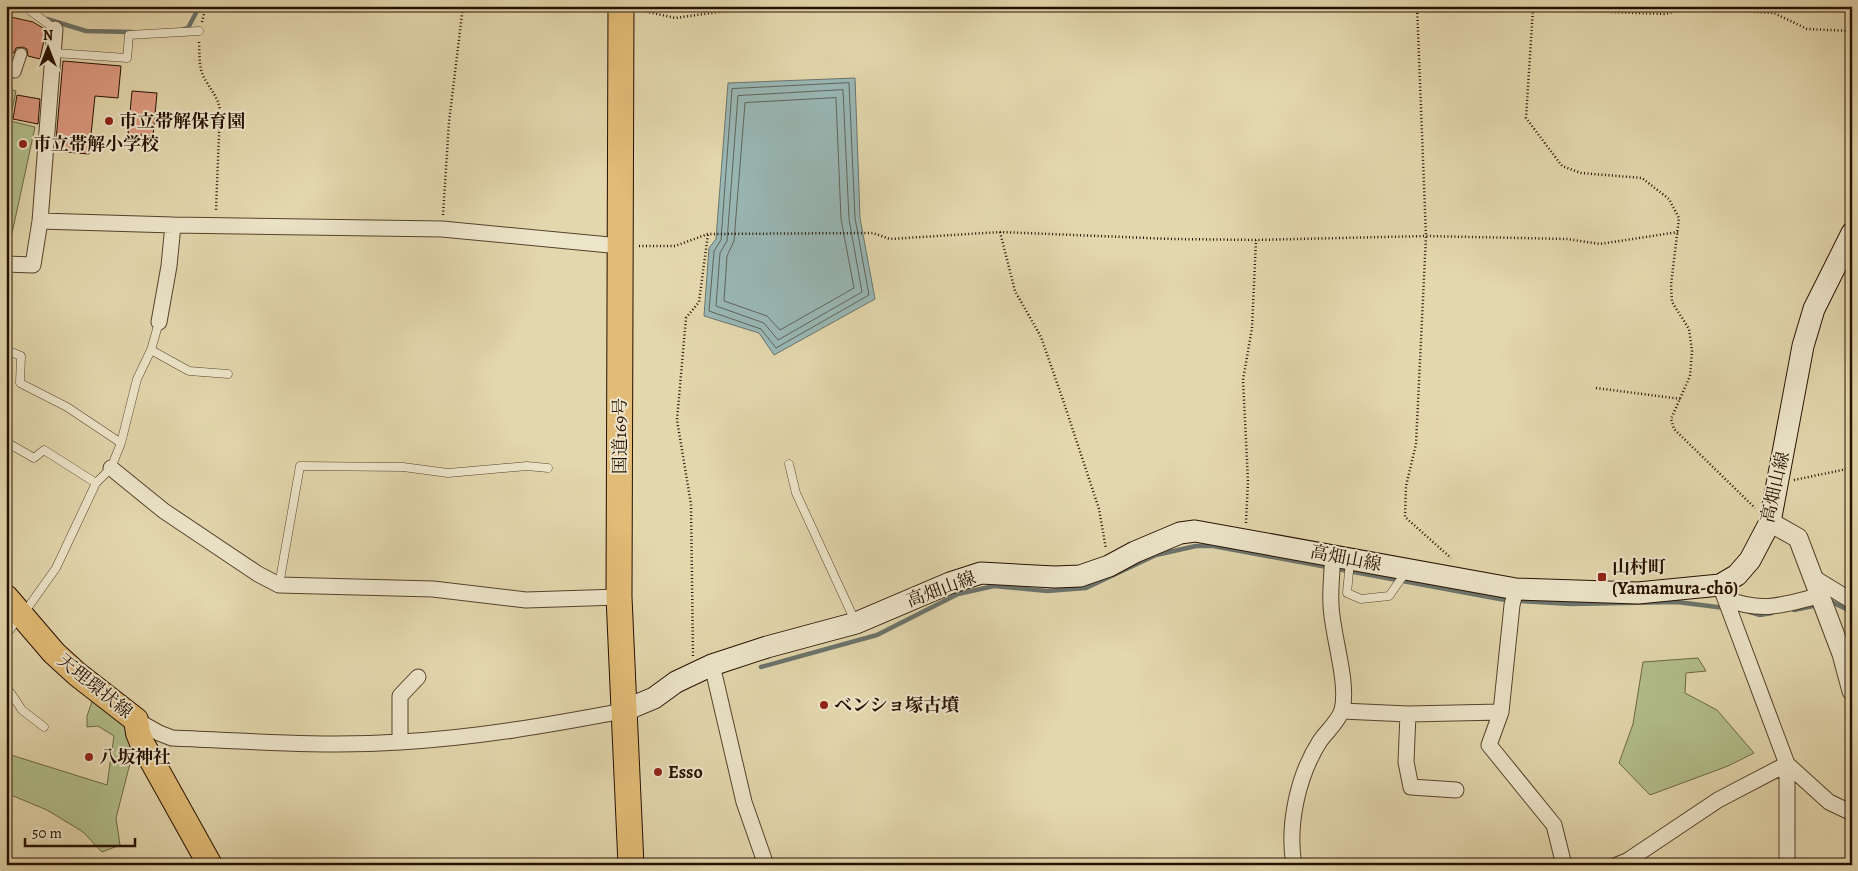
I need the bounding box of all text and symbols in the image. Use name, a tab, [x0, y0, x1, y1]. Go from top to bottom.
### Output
north arrow	[22, 22, 72, 72]
text: N	[43, 26, 53, 45]
place label: 市立帯解保育園	[119, 109, 245, 133]
marker: 市立帯解保育園	[103, 115, 115, 127]
place label: 市立帯解小学校	[33, 132, 159, 156]
marker: 市立帯解小学校	[17, 138, 29, 150]
street label: 国道169号	[608, 398, 632, 474]
street label: 高畑山線	[1755, 449, 1795, 525]
street label: 高畑山線	[1308, 539, 1384, 577]
place label: 山村町 (Yamamura-chō)	[1612, 555, 1738, 600]
street label: 高畑山線	[903, 565, 979, 613]
marker: 山村町 (Yamamura-chō)	[1596, 571, 1608, 583]
street label: 天理環状線	[52, 648, 138, 724]
place label: ベンショ塚古墳	[834, 693, 959, 717]
marker: ベンショ塚古墳	[818, 699, 830, 711]
place label: 八坂神社	[99, 745, 171, 769]
marker: 八坂神社	[83, 751, 95, 763]
place label: Esso	[668, 760, 703, 784]
marker: Esso	[652, 766, 664, 778]
scale bar	[25, 816, 135, 848]
text: 50 m	[32, 823, 62, 843]

